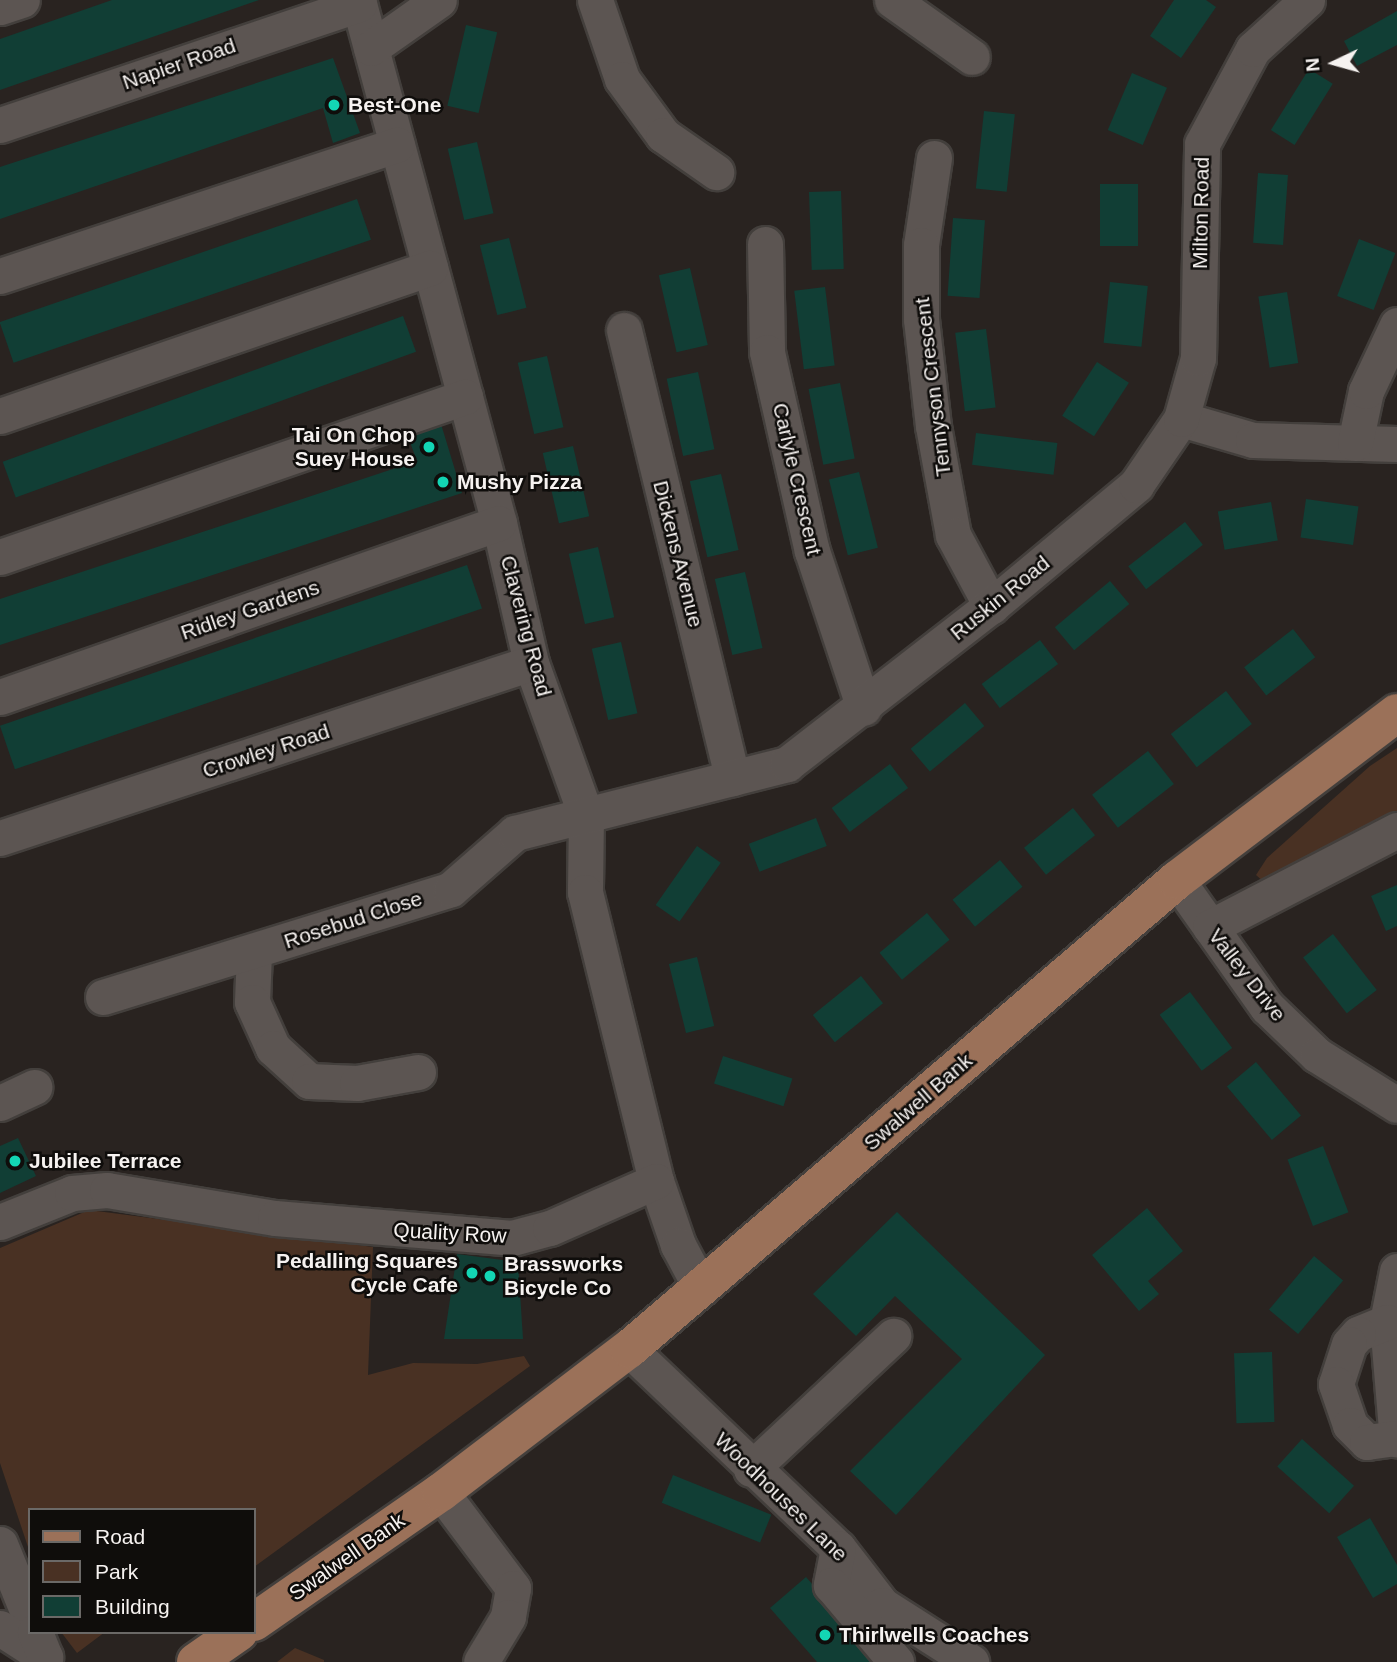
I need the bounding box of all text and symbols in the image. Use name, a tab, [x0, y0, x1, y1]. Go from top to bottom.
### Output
north arrow	[1299, 28, 1369, 98]
street label: Napier Road	[119, 33, 239, 95]
text: N	[1302, 57, 1324, 73]
place label: Best-One	[348, 92, 441, 118]
marker: Best-One	[326, 97, 342, 113]
street label: Milton Road	[1187, 157, 1215, 269]
street label: Tennyson Crescent	[910, 296, 956, 478]
street label: Carlyle Crescent	[767, 401, 827, 557]
place label: Tai On Chop Suey House	[292, 422, 415, 472]
marker: Tai On Chop Suey House	[421, 439, 437, 455]
place label: Mushy Pizza	[457, 469, 582, 495]
marker: Mushy Pizza	[435, 474, 451, 490]
street label: Dickens Avenue	[647, 478, 709, 630]
street label: Ruskin Road	[945, 550, 1055, 646]
street label: Clavering Road	[495, 553, 557, 699]
street label: Ridley Gardens	[177, 575, 323, 645]
street label: Crowley Road	[199, 719, 333, 783]
street label: Rosebud Close	[281, 886, 425, 954]
street label: Valley Drive	[1203, 924, 1291, 1026]
street label: Swalwell Bank	[859, 1048, 977, 1156]
place label: Jubilee Terrace	[29, 1148, 182, 1174]
marker: Jubilee Terrace	[7, 1153, 23, 1169]
street label: Quality Row	[393, 1217, 507, 1249]
place label: Pedalling Squares Cycle Cafe	[276, 1248, 458, 1298]
place label: Brassworks Bicycle Co	[504, 1251, 623, 1301]
marker: Pedalling Squares Cycle Cafe	[464, 1265, 480, 1281]
marker: Brassworks Bicycle Co	[482, 1268, 498, 1284]
street label: Woodhouses Lane	[709, 1427, 853, 1567]
legend	[28, 1508, 256, 1634]
street label: Swalwell Bank	[284, 1508, 410, 1606]
text: Road	[95, 1525, 145, 1548]
text: Park	[95, 1560, 138, 1583]
text: Building	[95, 1595, 170, 1618]
place label: Thirlwells Coaches	[839, 1622, 1029, 1648]
marker: Thirlwells Coaches	[817, 1627, 833, 1643]

